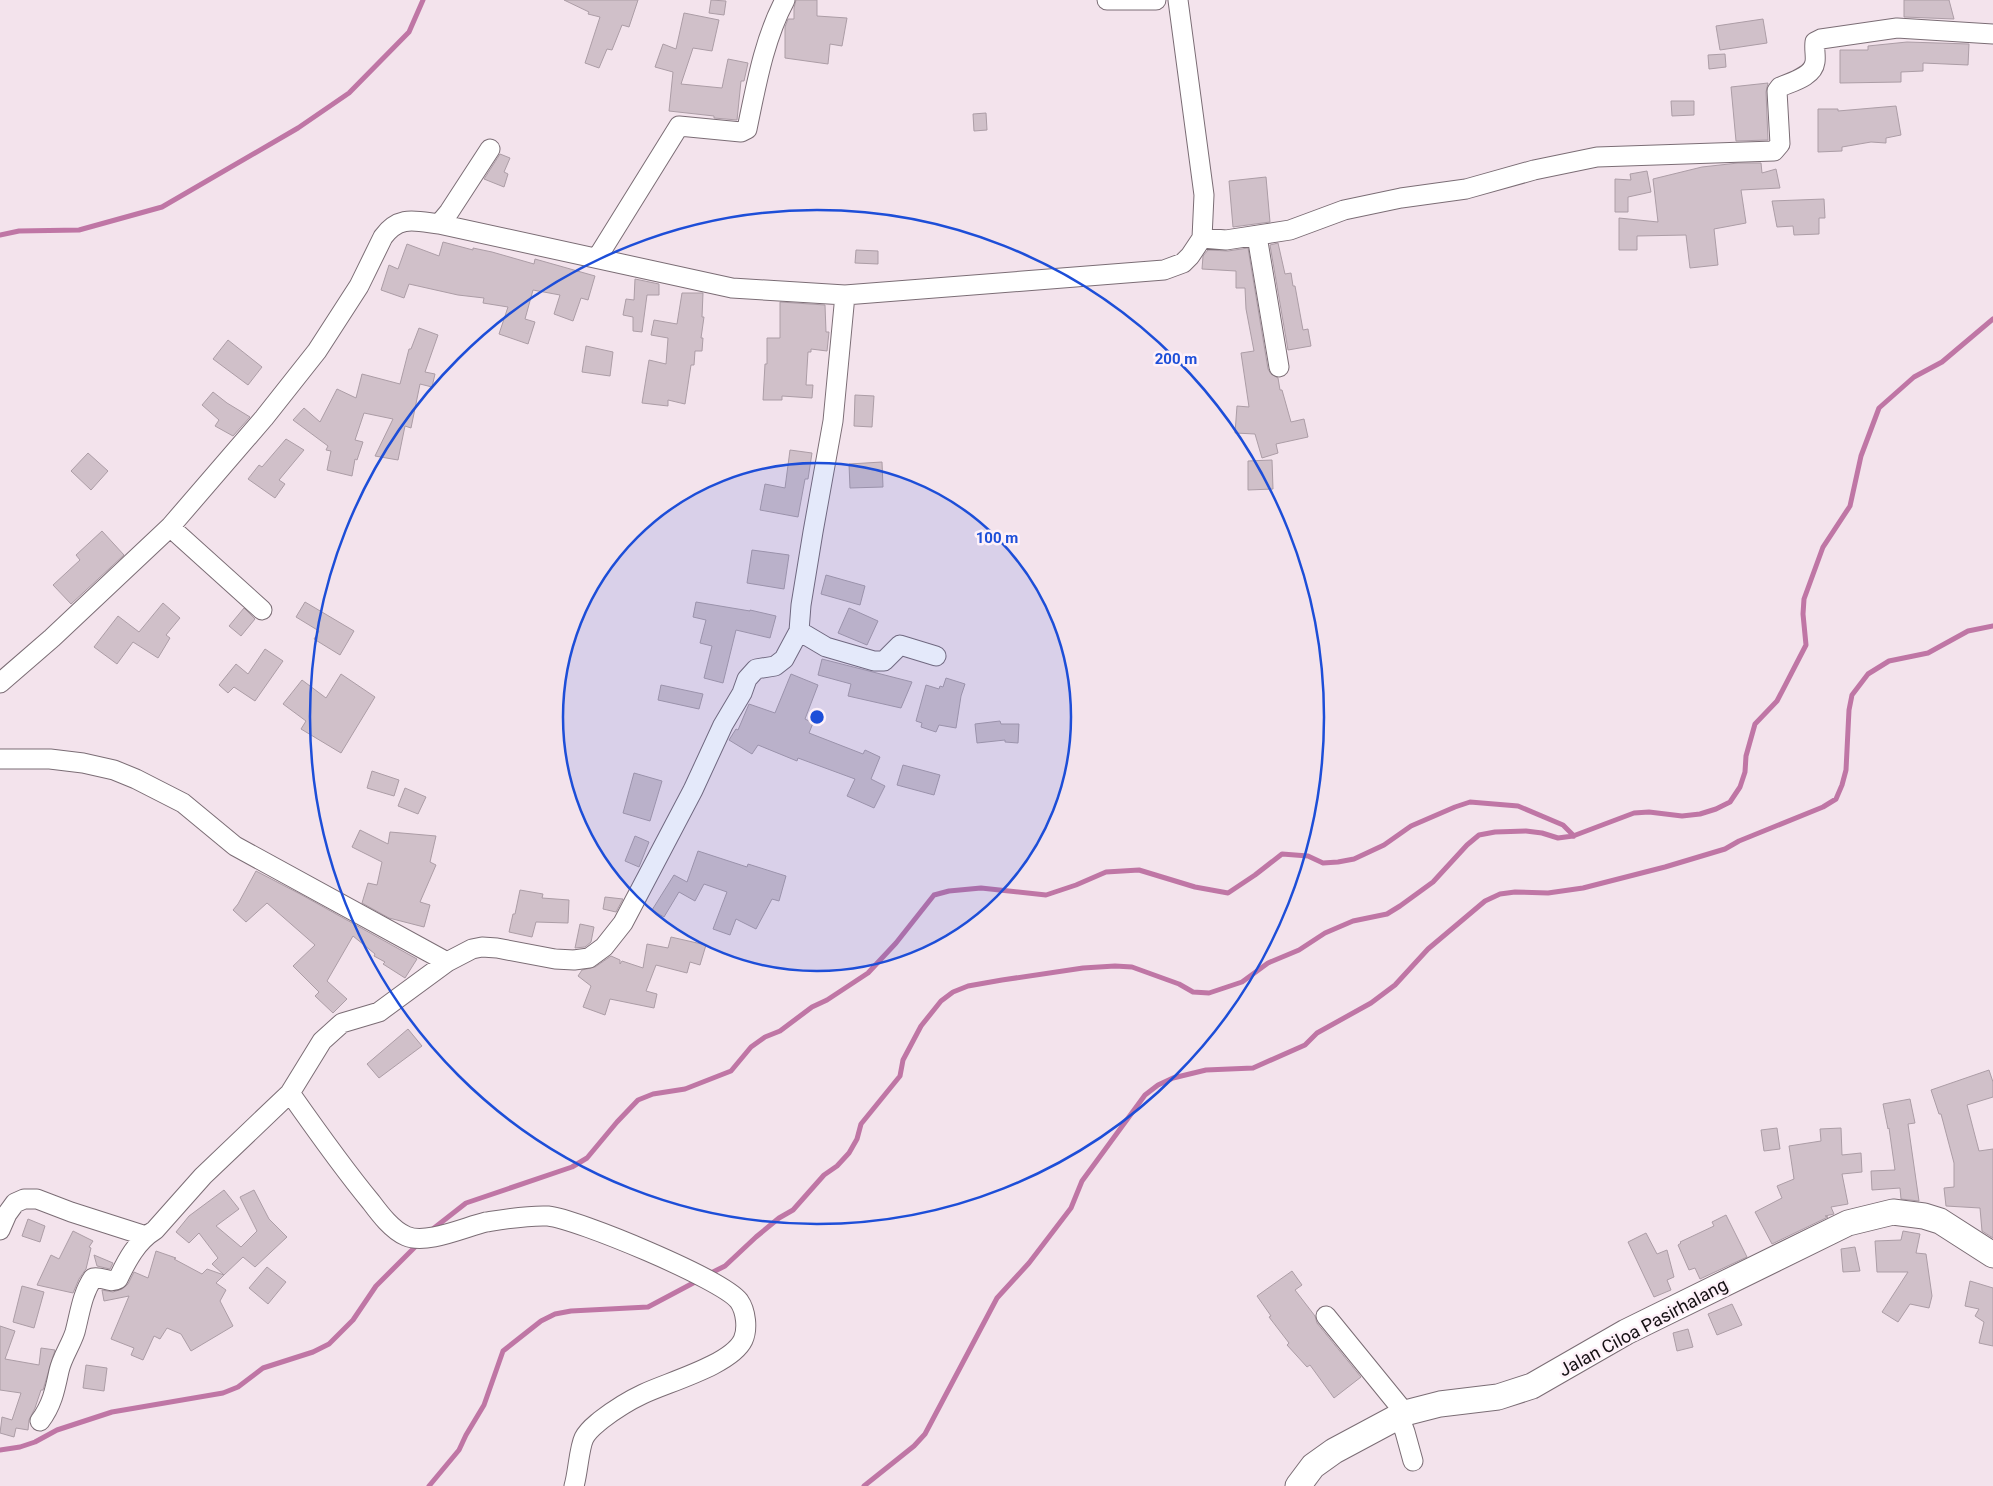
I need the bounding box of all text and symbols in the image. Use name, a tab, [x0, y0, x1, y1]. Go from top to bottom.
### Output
text: 200 m	[1155, 350, 1197, 368]
text: 100 m	[976, 529, 1018, 547]
centre of rings	[808, 708, 826, 726]
street label: Jalan Ciloa Pasirhalang	[1555, 1274, 1731, 1380]

